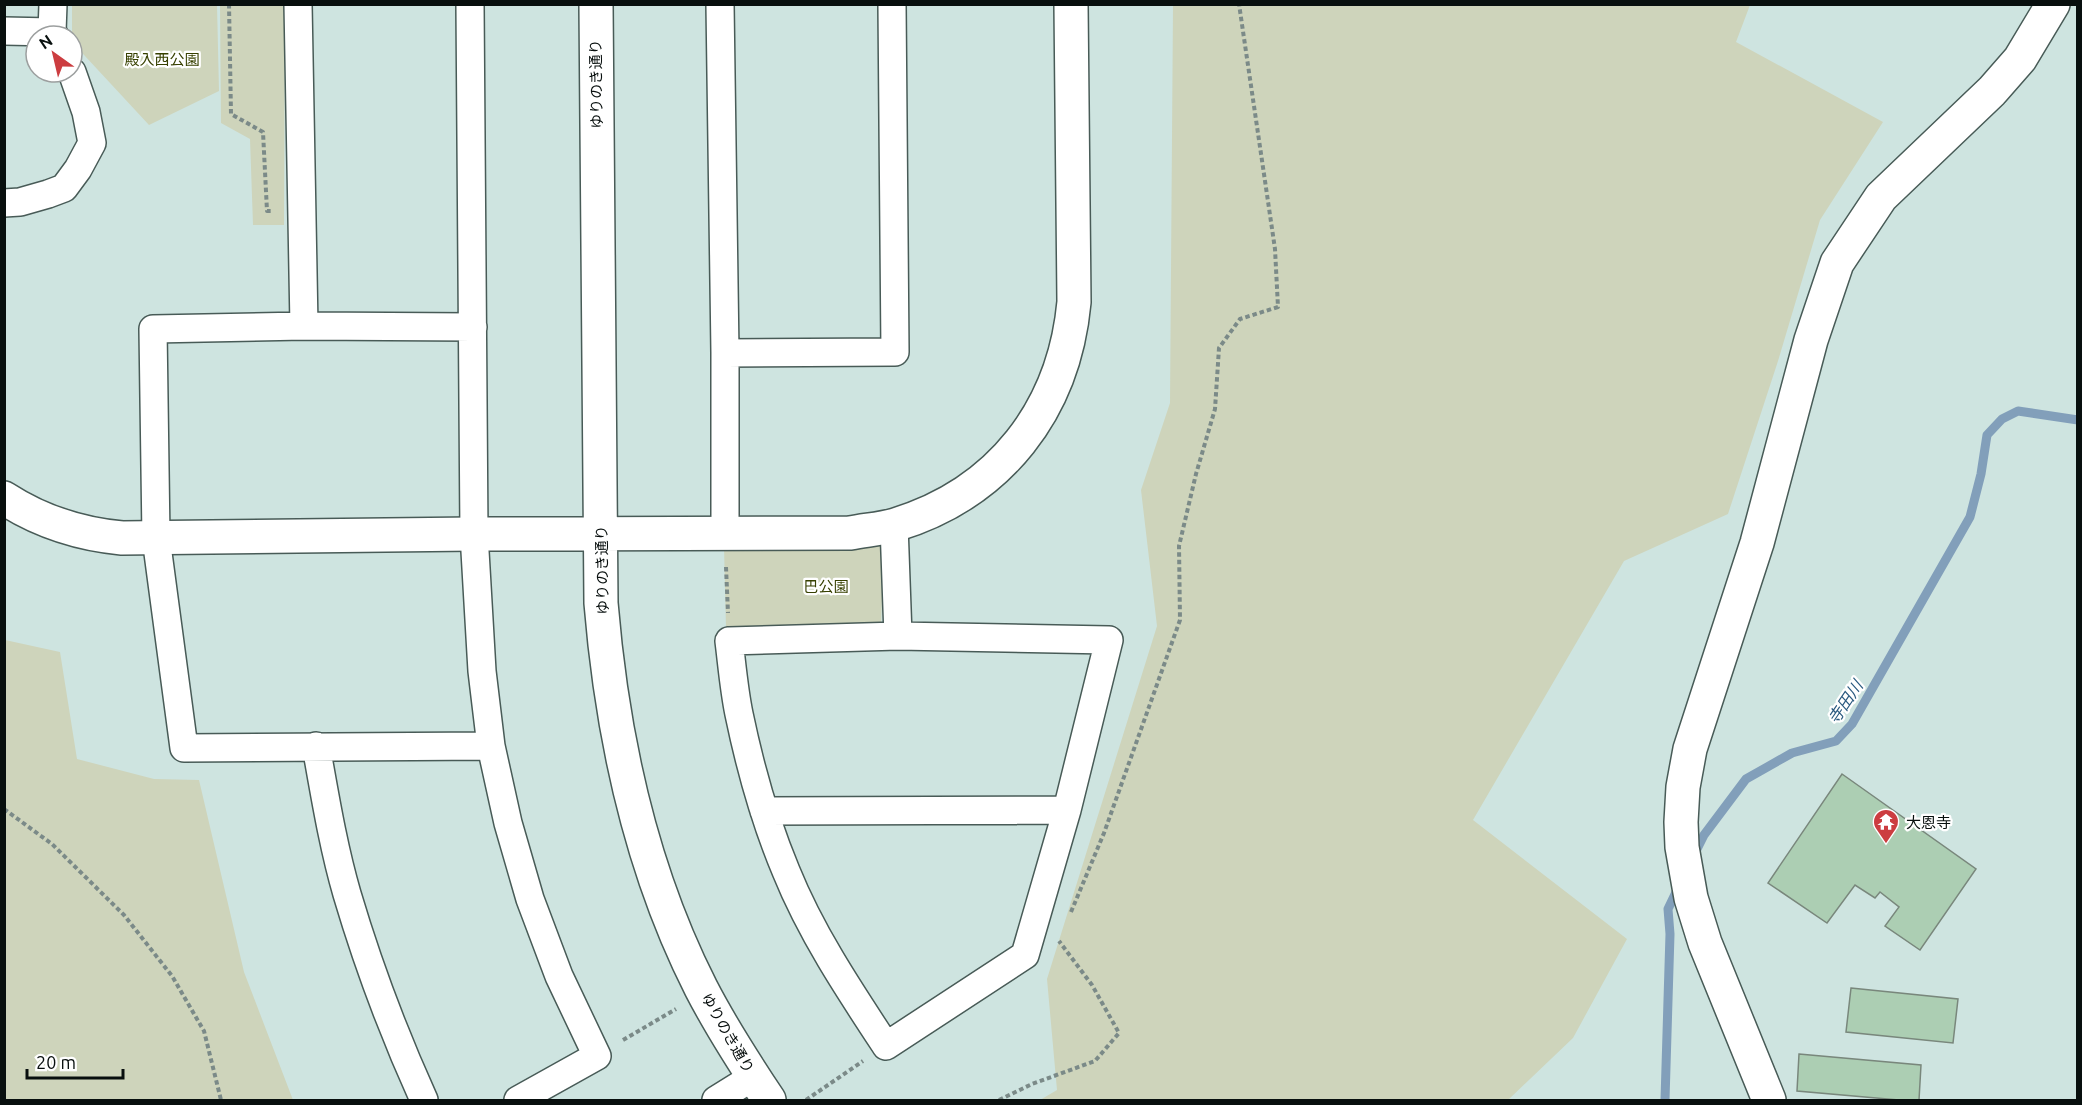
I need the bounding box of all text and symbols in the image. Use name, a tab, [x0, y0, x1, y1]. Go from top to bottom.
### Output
north arrow	[24, 24, 84, 84]
text: N	[36, 31, 56, 52]
street label: ゆりのき通り	[587, 39, 605, 129]
park label: 殿入西公園	[124, 51, 200, 68]
street label: ゆりのき通り	[593, 525, 611, 615]
park label: 巴公園	[803, 578, 849, 595]
water label: 寺田川	[1824, 675, 1867, 727]
temple icon: 大恩寺	[1871, 807, 1901, 845]
place label: 大恩寺	[1906, 814, 1951, 831]
street label: ゆりのき通り	[698, 990, 758, 1076]
scale bar	[27, 1042, 123, 1080]
text: 20 m	[36, 1052, 76, 1072]

